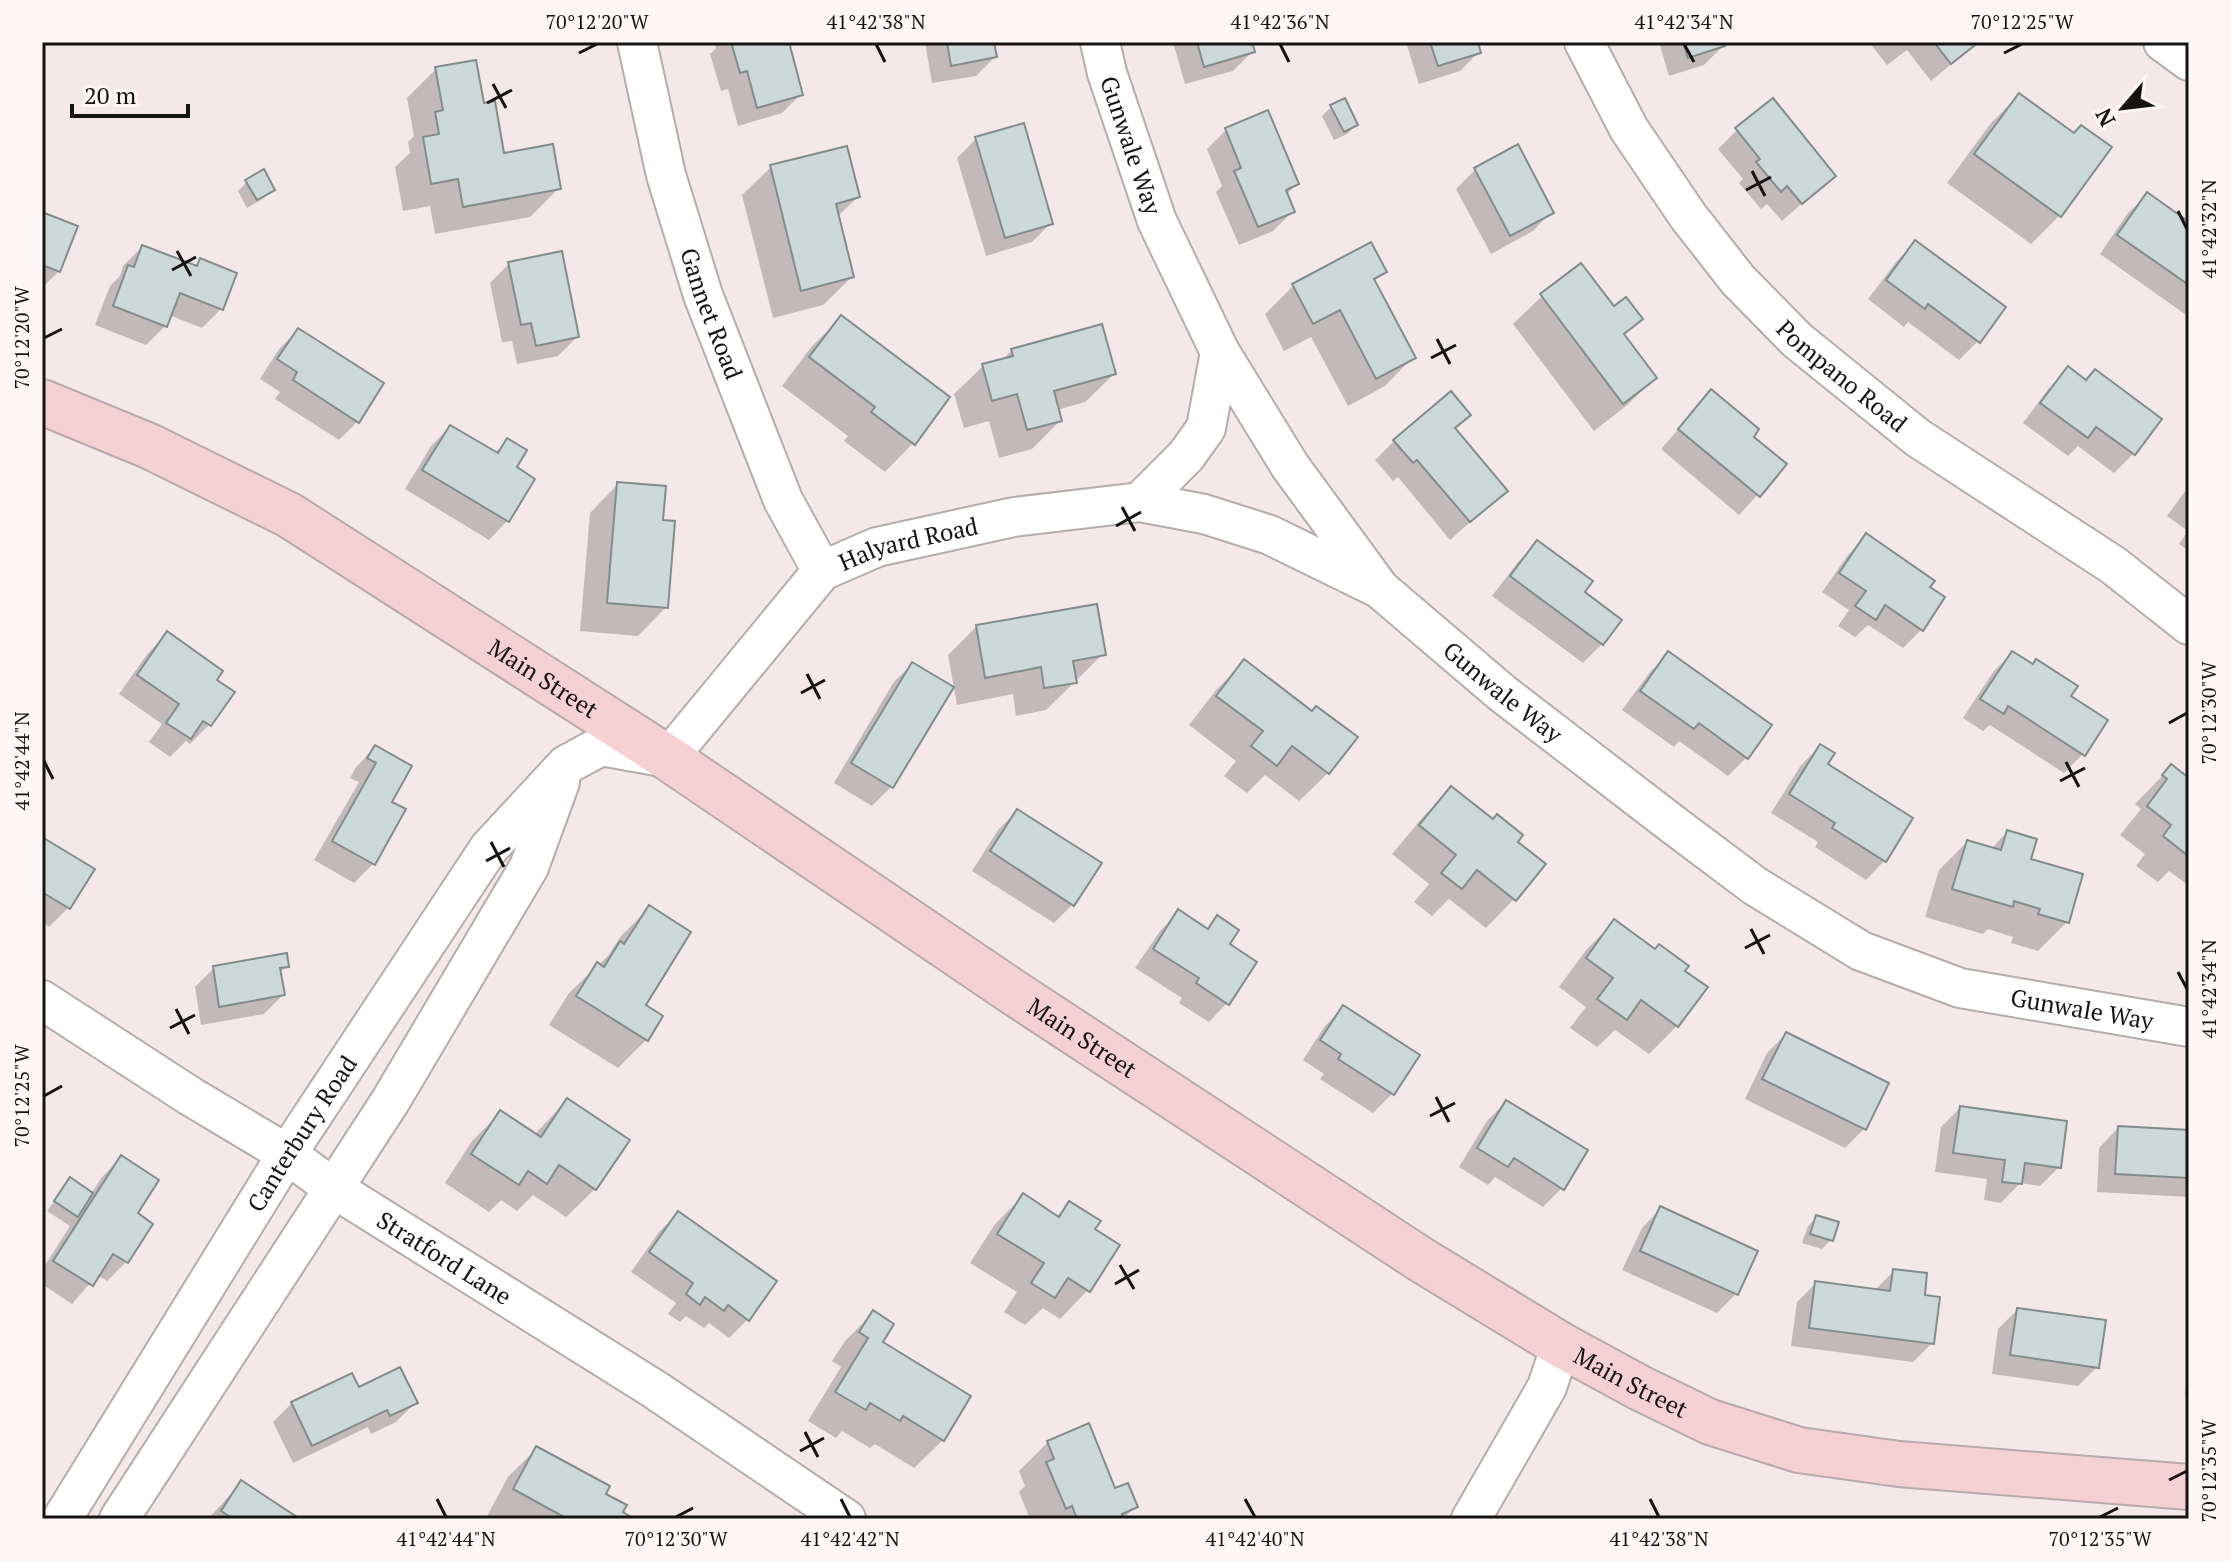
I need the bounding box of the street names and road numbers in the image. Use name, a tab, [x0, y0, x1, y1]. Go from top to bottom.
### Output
street label: Gunwale Way	[1093, 72, 1170, 220]
street label: Gannet Road	[673, 244, 750, 384]
street label: Pompano Road	[1770, 313, 1914, 439]
street label: Halyard Road	[834, 509, 981, 578]
street label: Main Street	[482, 631, 604, 725]
street label: Gunwale Way	[1437, 634, 1570, 750]
street label: Gunwale Way	[2008, 981, 2157, 1037]
street label: Main Street	[1022, 990, 1143, 1085]
street label: Canterbury Road	[239, 1049, 364, 1218]
street label: Stratford Lane	[371, 1204, 518, 1312]
street label: Main Street	[1568, 1339, 1693, 1425]

